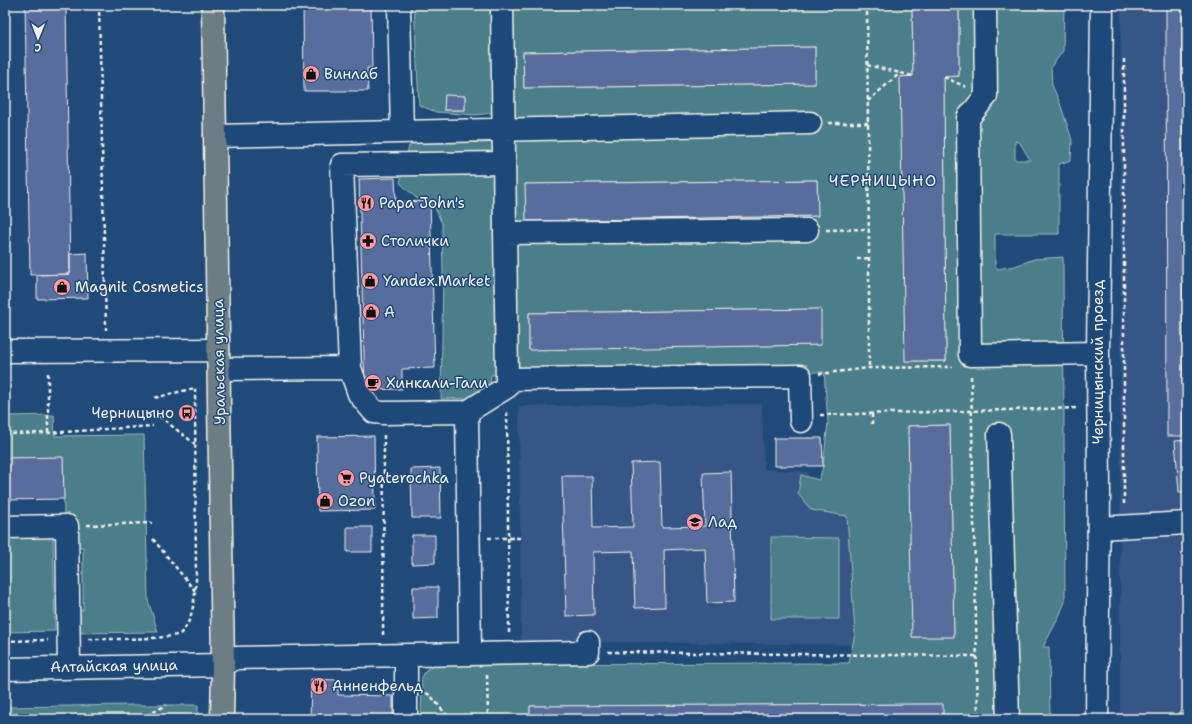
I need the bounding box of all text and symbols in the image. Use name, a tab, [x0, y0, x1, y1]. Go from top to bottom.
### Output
north arrow	[18, 18, 58, 58]
text: С	[34, 40, 41, 55]
shop icon: Винлаб	[301, 64, 321, 84]
place label: Винлаб	[324, 64, 378, 84]
district label: ЧЕРНИЦЫНО	[829, 170, 937, 191]
restaurant icon: Papa John's	[356, 193, 376, 213]
place label: Papa John's	[379, 193, 465, 213]
pharmacy icon: Столички	[358, 231, 378, 251]
place label: Столички	[381, 231, 449, 251]
shop icon: Yandex.Market	[360, 271, 380, 291]
place label: Yandex.Market	[383, 271, 491, 291]
shop icon: Magnit Cosmetics	[52, 277, 72, 297]
place label: Magnit Cosmetics	[75, 277, 204, 297]
street label: Черницынский проезд	[1088, 279, 1108, 444]
street label: Уральская улица	[208, 298, 230, 425]
shop icon: А	[361, 302, 381, 322]
place label: А	[384, 302, 395, 322]
cafe icon: Хинкали-Гали	[363, 373, 383, 393]
place label: Хинкали-Гали	[386, 373, 488, 393]
place label: Черницыно	[92, 403, 174, 423]
bus stop icon: Черницыно	[177, 403, 197, 423]
supermarket icon: Pyaterochka	[336, 468, 356, 488]
place label: Pyaterochka	[359, 468, 450, 488]
shop icon: Ozon	[315, 491, 335, 511]
place label: Ozon	[338, 491, 375, 511]
school or university icon: Лад	[685, 512, 705, 532]
place label: Лад	[708, 512, 738, 532]
street label: Алтайская улица	[50, 655, 179, 677]
restaurant icon: Анненфельд	[309, 676, 329, 696]
place label: Анненфельд	[332, 676, 423, 696]

